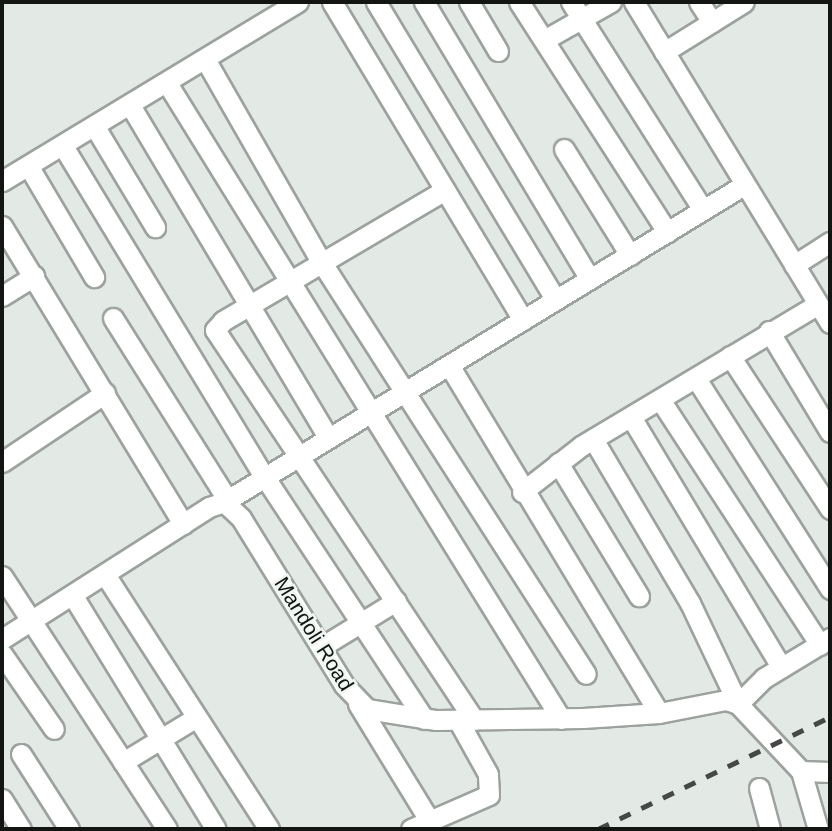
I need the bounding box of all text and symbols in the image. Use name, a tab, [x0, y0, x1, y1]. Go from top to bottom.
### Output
street label: Mandoli Road	[269, 572, 359, 696]

